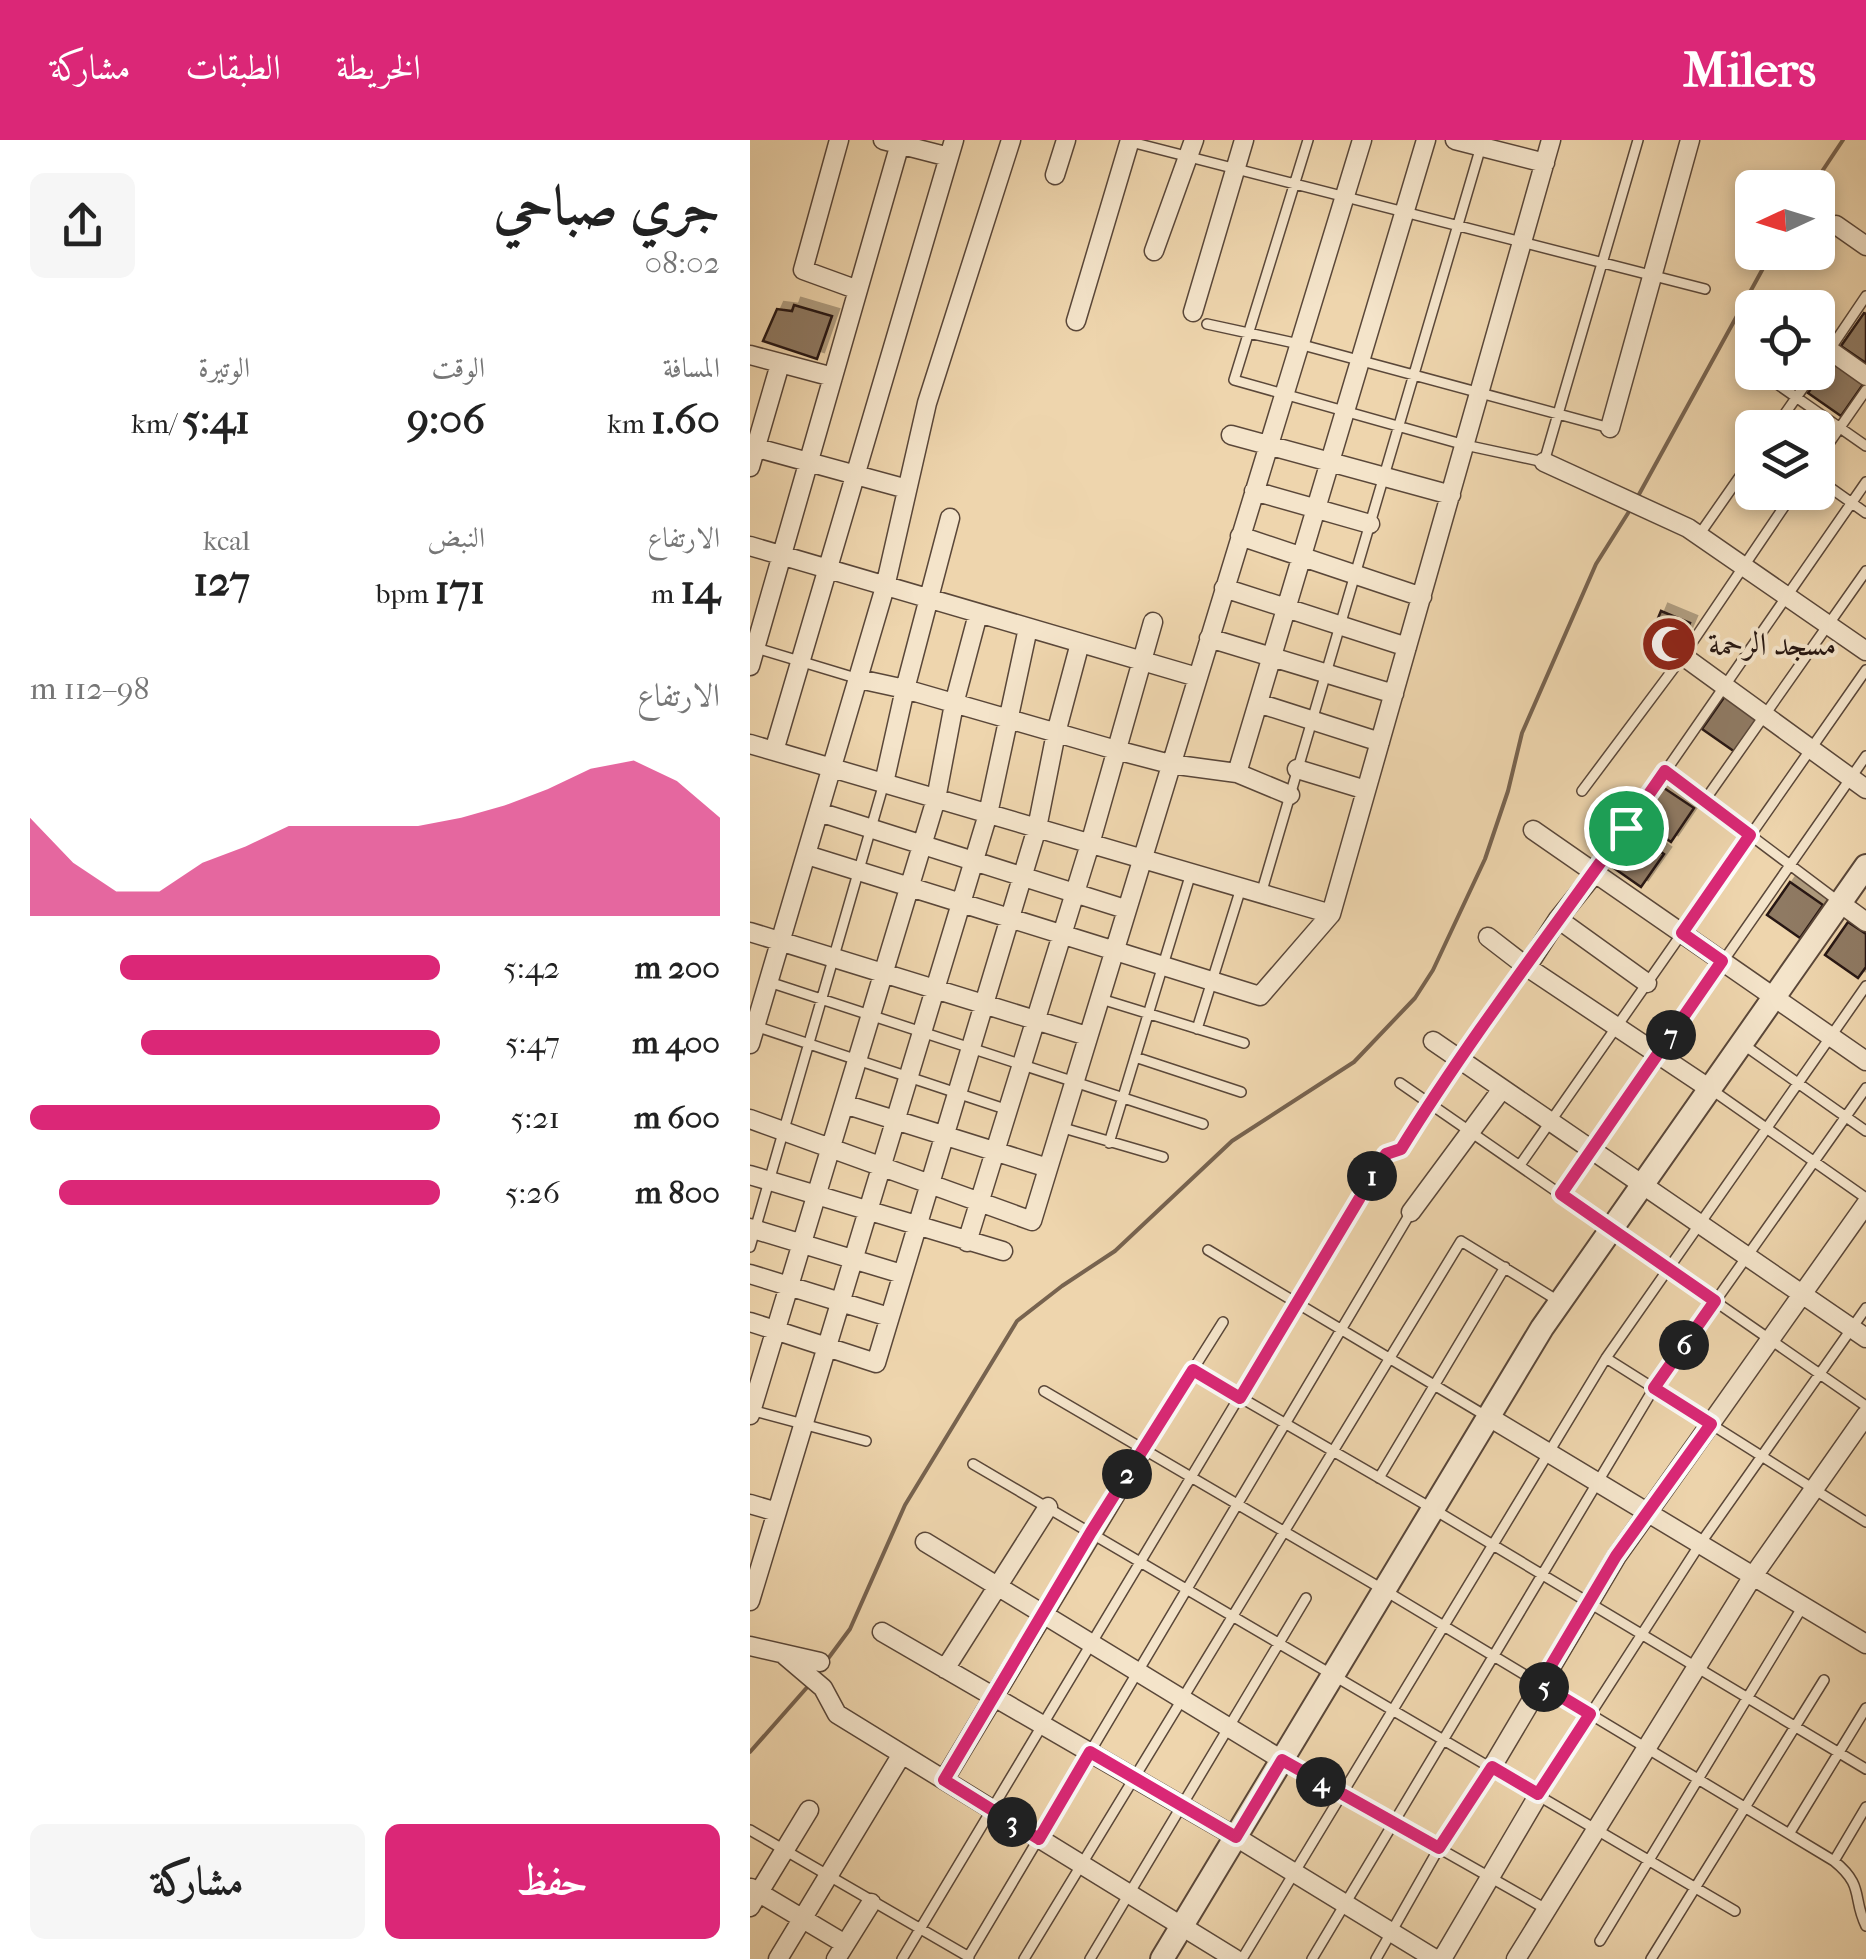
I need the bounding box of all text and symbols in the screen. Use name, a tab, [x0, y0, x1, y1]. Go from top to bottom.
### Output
text: Milers	[1683, 42, 1816, 98]
text: مشاركة	[50, 47, 131, 88]
text: الطبقات	[186, 47, 281, 88]
text: الخريطة	[336, 47, 421, 88]
north arrow	[1735, 170, 1835, 270]
map controls	[1735, 170, 1835, 510]
button: share	[30, 173, 135, 278]
text: جري صباحي	[493, 174, 720, 238]
text: 08:02	[644, 244, 720, 281]
button: locate	[1735, 290, 1835, 390]
text: الوتيرة	[198, 351, 250, 384]
text: الوقت	[431, 351, 485, 384]
text: المسافة	[663, 351, 720, 384]
text: 5:41	[182, 395, 250, 444]
text: 9:06	[407, 395, 485, 444]
text: 1.60	[651, 395, 720, 444]
text: /km	[131, 407, 182, 440]
text: km	[607, 407, 651, 440]
button: layers	[1735, 410, 1835, 510]
text: النبض	[427, 521, 485, 554]
text: الارتفاع	[647, 521, 720, 554]
text: kcal	[203, 524, 250, 557]
text: 127	[193, 557, 250, 606]
text: 171	[435, 565, 485, 614]
text: 14	[680, 565, 720, 614]
text: bpm	[376, 577, 435, 610]
text: m	[651, 577, 680, 610]
mosque icon: مسجد الرحمة	[1639, 614, 1699, 674]
place label: مسجد الرحمة	[1708, 626, 1836, 663]
text: 98–112 m	[30, 670, 150, 707]
text: الارتفاع	[637, 677, 720, 714]
pin	[1584, 786, 1669, 871]
icon: arrive	[1599, 801, 1654, 856]
text: 5:42	[503, 949, 560, 986]
text: 200 m	[635, 949, 720, 986]
pin: 7	[1646, 1010, 1696, 1060]
text: 7	[1664, 1018, 1678, 1051]
text: 5:47	[505, 1024, 560, 1061]
text: 400 m	[632, 1024, 720, 1061]
text: 5:21	[511, 1099, 560, 1136]
text: 600 m	[634, 1099, 720, 1136]
pin: 1	[1347, 1151, 1397, 1201]
text: 1	[1367, 1159, 1377, 1192]
text: 5:26	[505, 1174, 560, 1211]
text: 800 m	[635, 1174, 720, 1211]
pin: 6	[1659, 1320, 1709, 1370]
text: 6	[1676, 1328, 1692, 1361]
pin: 2	[1102, 1449, 1152, 1499]
text: 2	[1120, 1457, 1134, 1490]
pin: 5	[1519, 1662, 1569, 1712]
text: 5	[1538, 1670, 1550, 1703]
pin: 4	[1296, 1757, 1346, 1807]
text: 4	[1313, 1765, 1329, 1798]
pin: 3	[987, 1797, 1037, 1847]
text: 3	[1006, 1805, 1018, 1838]
button: مشاركة	[30, 1824, 365, 1939]
button: حفظ	[385, 1824, 720, 1939]

